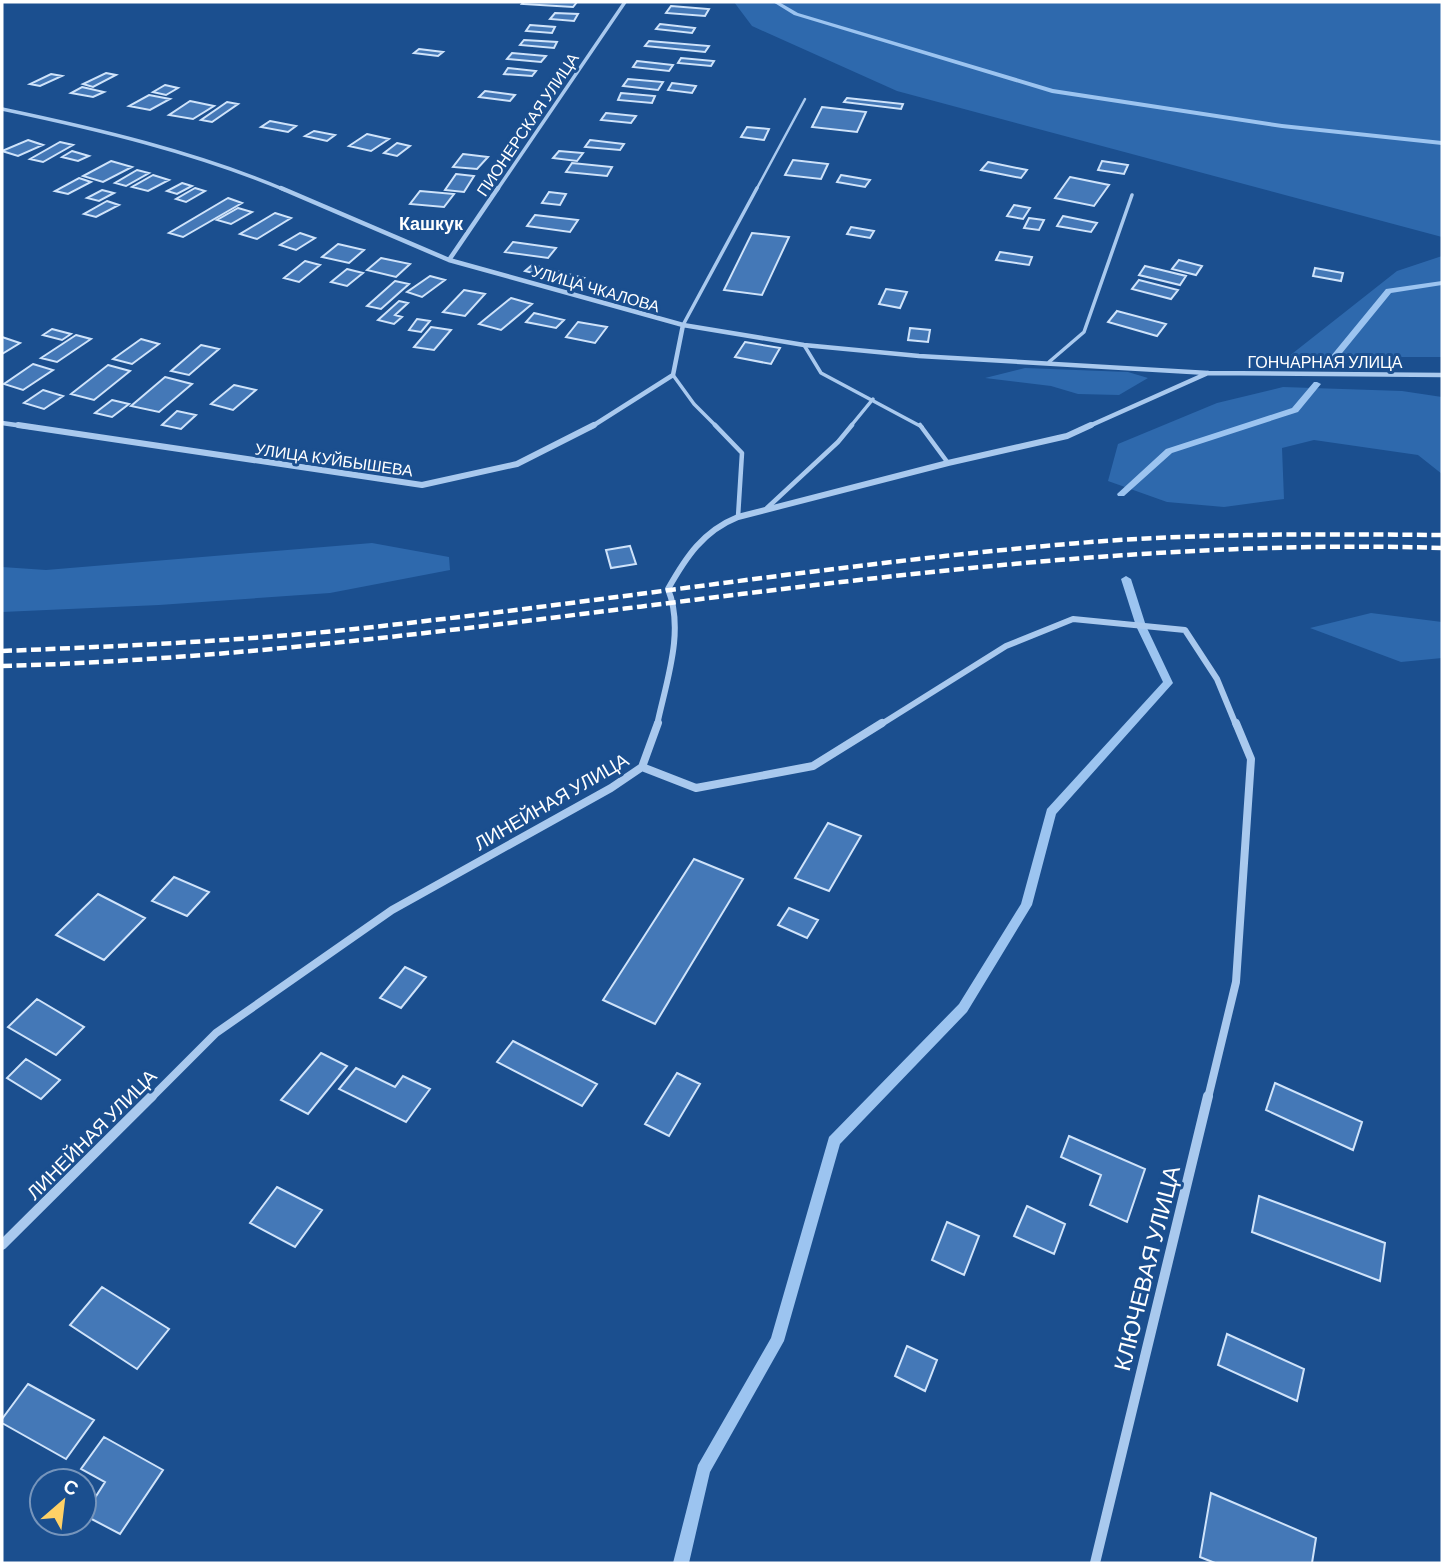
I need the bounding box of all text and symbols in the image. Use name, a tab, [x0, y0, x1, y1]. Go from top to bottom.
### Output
street label: ПИОНЕРСКАЯ УЛИЦА	[472, 49, 582, 199]
district label: Кашкук	[399, 212, 464, 234]
street label: УЛИЦА ЧКАЛОВА	[530, 261, 662, 315]
street label: ГОНЧАРНАЯ УЛИЦА	[1248, 352, 1403, 371]
street label: УЛИЦА КУЙБЫШЕВА	[254, 439, 415, 480]
street label: ЛИНЕЙНАЯ УЛИЦА	[470, 747, 633, 855]
street label: ЛИНЕЙНАЯ УЛИЦА	[21, 1064, 161, 1204]
street label: КЛЮЧЕВАЯ УЛИЦА	[1107, 1162, 1185, 1374]
north arrow	[28, 1467, 98, 1537]
text: С	[60, 1473, 83, 1500]

